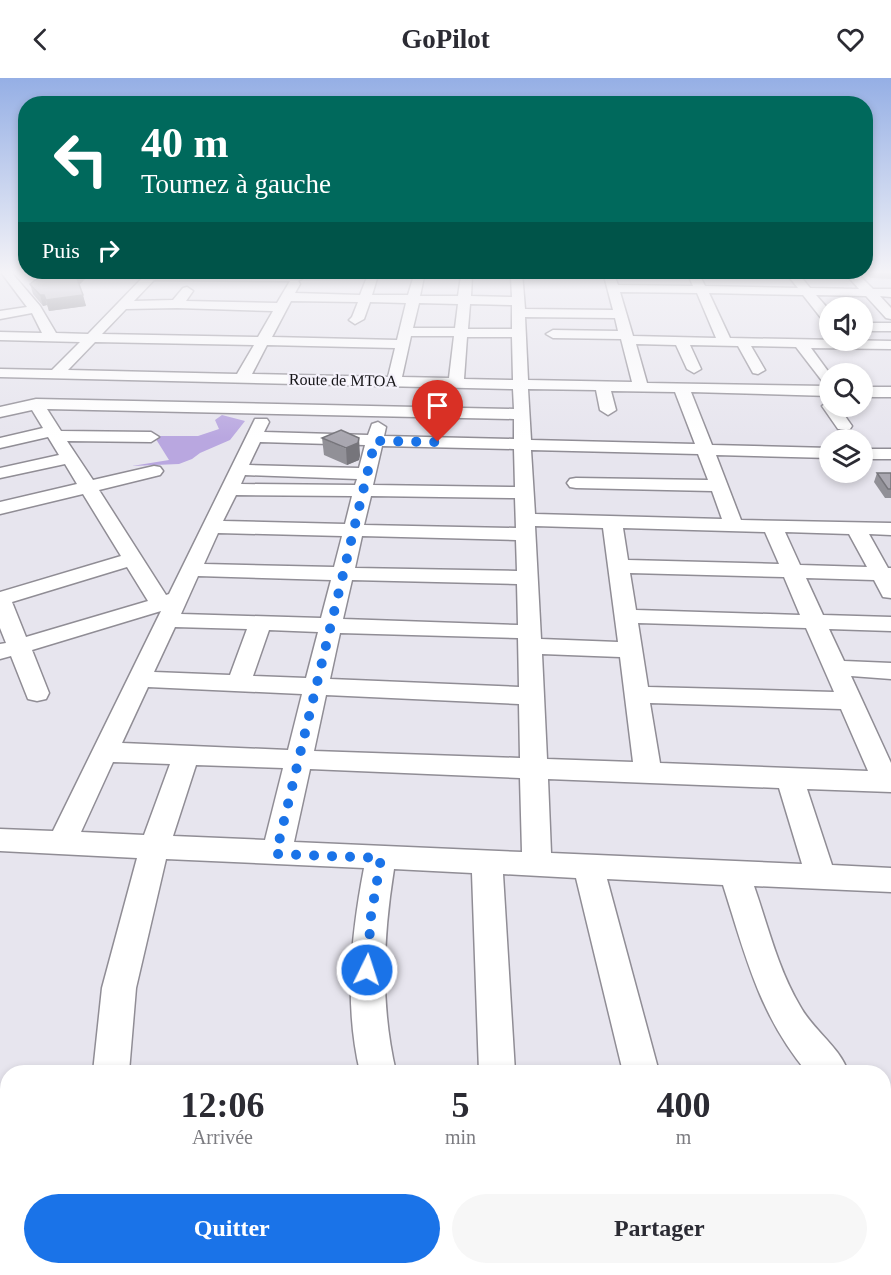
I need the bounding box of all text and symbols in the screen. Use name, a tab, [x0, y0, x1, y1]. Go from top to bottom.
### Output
icon: back	[24, 23, 57, 56]
icon: heart	[834, 23, 867, 56]
text: GoPilot	[401, 24, 490, 54]
icon: left	[42, 120, 120, 198]
text: 40 m	[141, 120, 229, 166]
text: Tournez à gauche	[141, 169, 331, 199]
icon: right	[92, 234, 125, 267]
text: Puis	[42, 238, 80, 263]
map controls	[819, 297, 873, 483]
button: sound	[819, 297, 873, 351]
button: search	[819, 363, 873, 417]
street label: Route de MTOA	[289, 371, 398, 389]
pin	[412, 380, 463, 442]
icon: arrive	[421, 389, 454, 422]
button: layers	[819, 429, 873, 483]
position arrow	[335, 938, 399, 1002]
text: 12:06	[180, 1085, 264, 1125]
text: 5	[452, 1085, 470, 1125]
text: 400	[657, 1085, 711, 1125]
text: Arrivée	[192, 1126, 253, 1148]
text: min	[445, 1126, 476, 1148]
text: m	[676, 1126, 691, 1148]
button: Quitter	[24, 1194, 440, 1263]
button: Partager	[452, 1194, 867, 1263]

